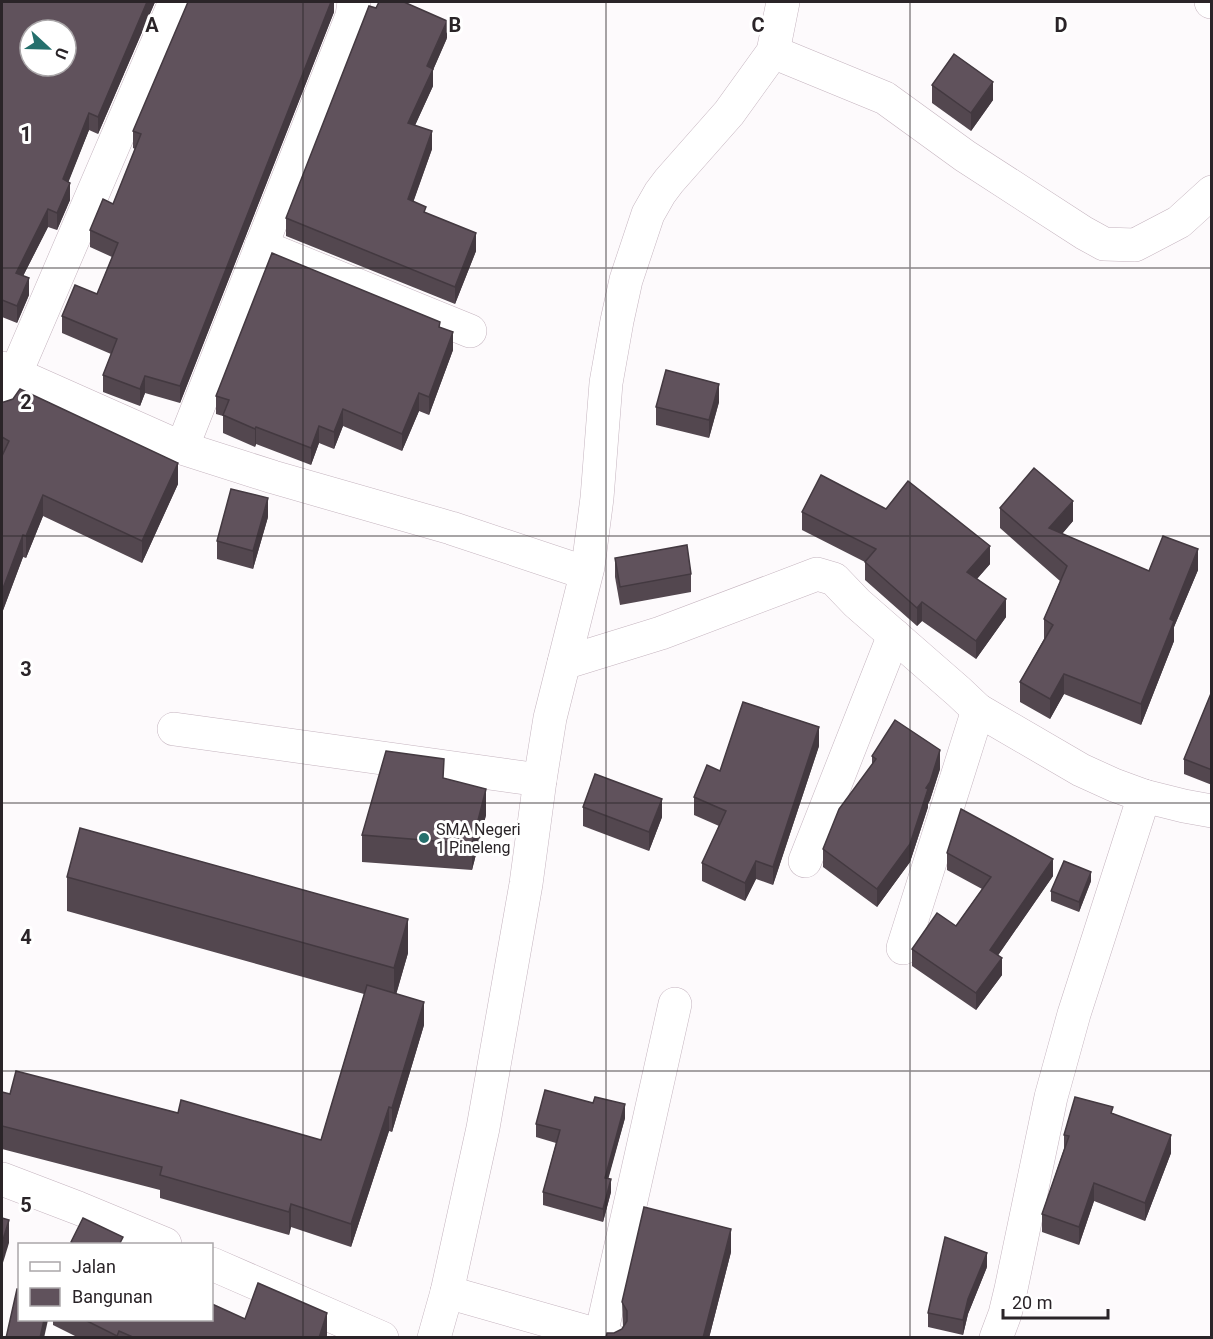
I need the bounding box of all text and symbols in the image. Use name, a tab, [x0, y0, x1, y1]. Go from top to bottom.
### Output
text: A	[145, 13, 159, 37]
text: B	[449, 13, 461, 37]
text: C	[751, 13, 765, 37]
text: D	[1055, 13, 1068, 37]
north arrow	[18, 18, 78, 78]
text: U	[51, 45, 72, 62]
text: 1	[20, 122, 32, 146]
text: 2	[20, 390, 32, 414]
text: 3	[20, 657, 32, 681]
place label: SMA Negeri 1 Pineleng	[436, 820, 521, 857]
marker: SMA Negeri 1 Pineleng	[417, 831, 431, 845]
text: 4	[20, 925, 32, 949]
text: 5	[20, 1193, 32, 1217]
legend	[18, 1243, 213, 1321]
text: Jalan	[72, 1256, 116, 1277]
scale bar	[1003, 1282, 1108, 1320]
text: Bangunan	[72, 1286, 153, 1307]
text: 20 m	[1012, 1292, 1052, 1313]

